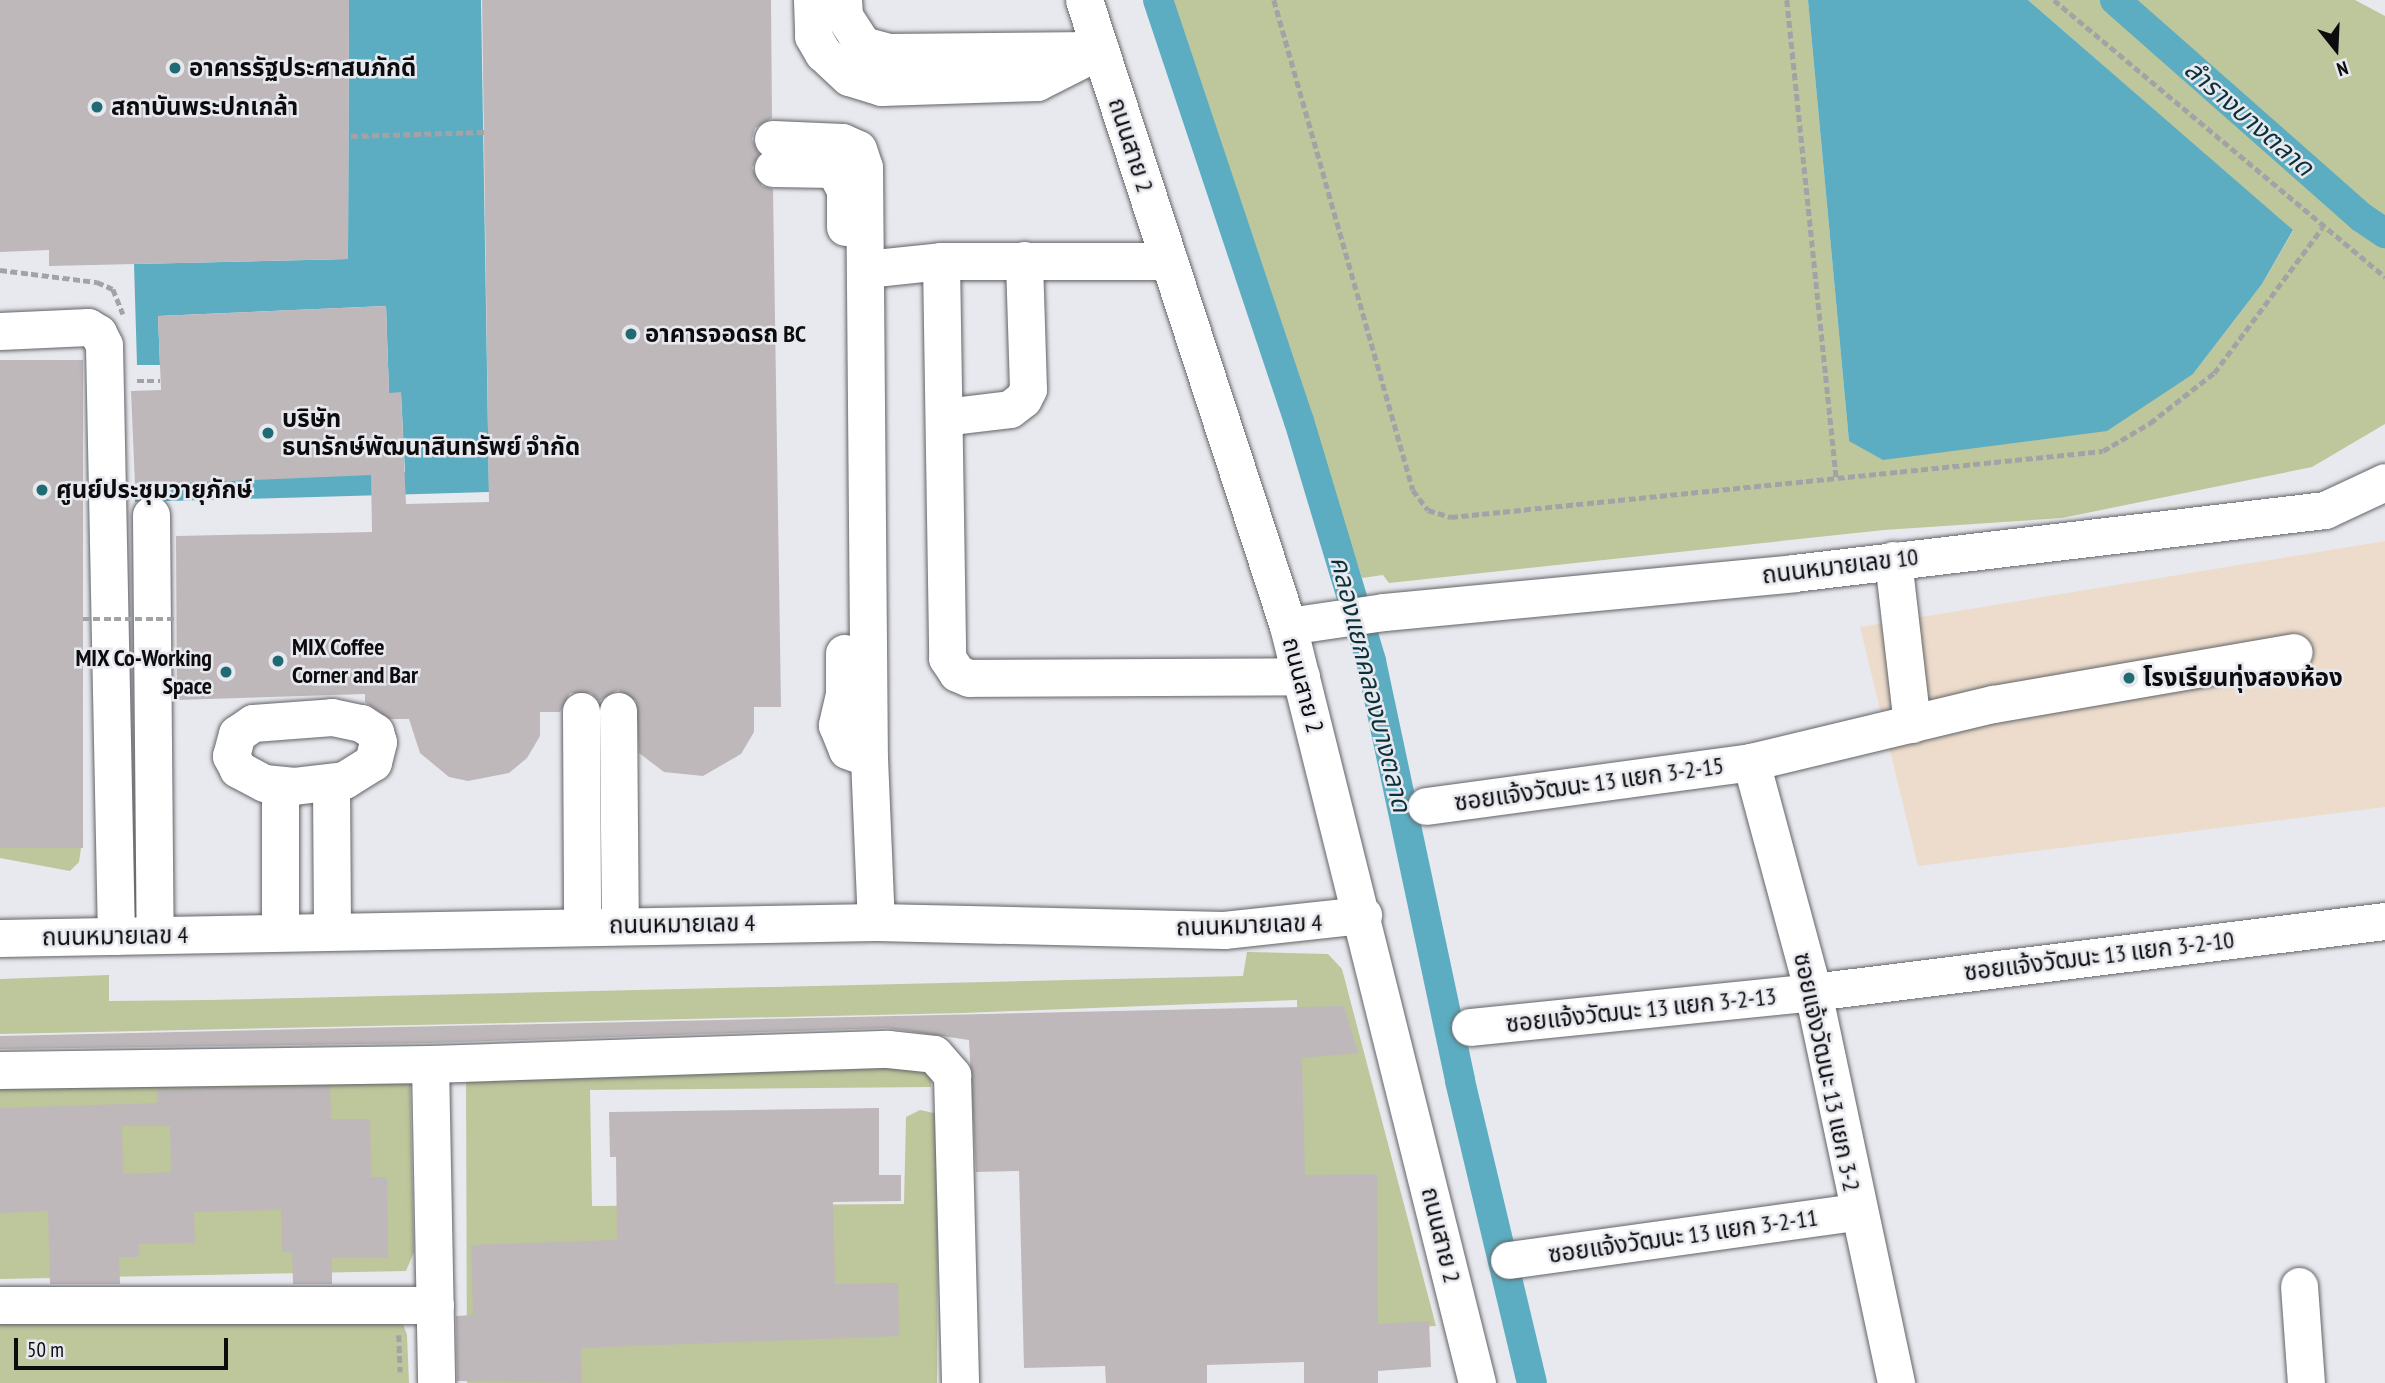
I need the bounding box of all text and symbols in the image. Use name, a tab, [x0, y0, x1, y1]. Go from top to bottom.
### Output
north arrow	[2301, 14, 2371, 84]
water label: ลำรางบางตลาด	[2178, 53, 2320, 183]
place label: อาคารรัฐประศาสนภักดี	[189, 54, 416, 82]
text: N	[2334, 56, 2351, 82]
marker: อาคารรัฐประศาสนภักดี	[167, 60, 183, 76]
place label: สถาบันพระปกเกล้า	[111, 93, 298, 121]
street label: ถนนสาย 2	[1102, 94, 1160, 196]
marker: สถาบันพระปกเกล้า	[89, 99, 105, 115]
place label: อาคารจอดรถ BC	[645, 320, 806, 348]
marker: อาคารจอดรถ BC	[623, 326, 639, 342]
place label: บริษัท ธนารักษ์พัฒนาสินทรัพย์ จำกัด	[282, 405, 580, 461]
marker: บริษัท ธนารักษ์พัฒนาสินทรัพย์ จำกัด	[260, 425, 276, 441]
place label: ศูนย์ประชุมวายุภักษ์	[56, 476, 253, 504]
marker: ศูนย์ประชุมวายุภักษ์	[34, 482, 50, 498]
street label: ถนนหมายเลข 10	[1760, 542, 1920, 590]
water label: คลองแยกคลองบางตลาด	[1324, 553, 1418, 815]
place label: MIX Coffee Corner and Bar	[292, 633, 418, 689]
street label: ถนนสาย 2	[1276, 634, 1330, 736]
place label: MIX Co-Working Space	[75, 644, 212, 700]
marker: MIX Coffee Corner and Bar	[270, 653, 286, 669]
marker: MIX Co-Working Space	[218, 664, 234, 680]
place label: โรงเรียนทุ่งสองห้อง	[2143, 664, 2343, 692]
marker: โรงเรียนทุ่งสองห้อง	[2121, 670, 2137, 686]
street label: ซอยแจ้งวัฒนะ 13 แยก 3-2-15	[1452, 751, 1726, 817]
street label: ถนนหมายเลข 4	[609, 908, 755, 940]
street label: ถนนหมายเลข 4	[1175, 908, 1323, 942]
street label: ถนนหมายเลข 4	[42, 920, 188, 952]
street label: ซอยแจ้งวัฒนะ 13 แยก 3-2-10	[1962, 925, 2236, 987]
street label: ซอยแจ้งวัฒนะ 13 แยก 3-2	[1788, 950, 1866, 1194]
street label: ซอยแจ้งวัฒนะ 13 แยก 3-2-13	[1504, 981, 1778, 1039]
street label: ถนนสาย 2	[1415, 1184, 1467, 1286]
street label: ซอยแจ้งวัฒนะ 13 แยก 3-2-11	[1546, 1203, 1820, 1269]
scale bar	[18, 1324, 231, 1368]
text: 50 m	[27, 1336, 64, 1363]

